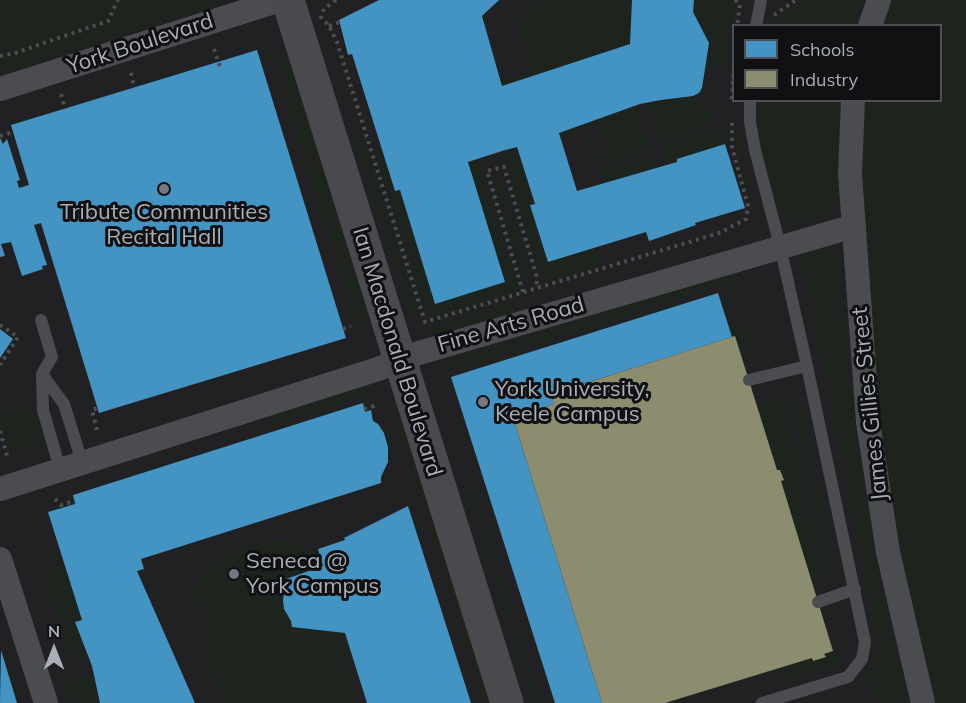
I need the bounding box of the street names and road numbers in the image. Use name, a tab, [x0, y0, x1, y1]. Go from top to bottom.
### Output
street label: York Boulevard	[64, 8, 216, 80]
street label: Ian Macdonald Boulevard	[346, 224, 448, 480]
street label: Fine Arts Road	[435, 291, 587, 359]
street label: James Gillies Street	[847, 306, 893, 502]

